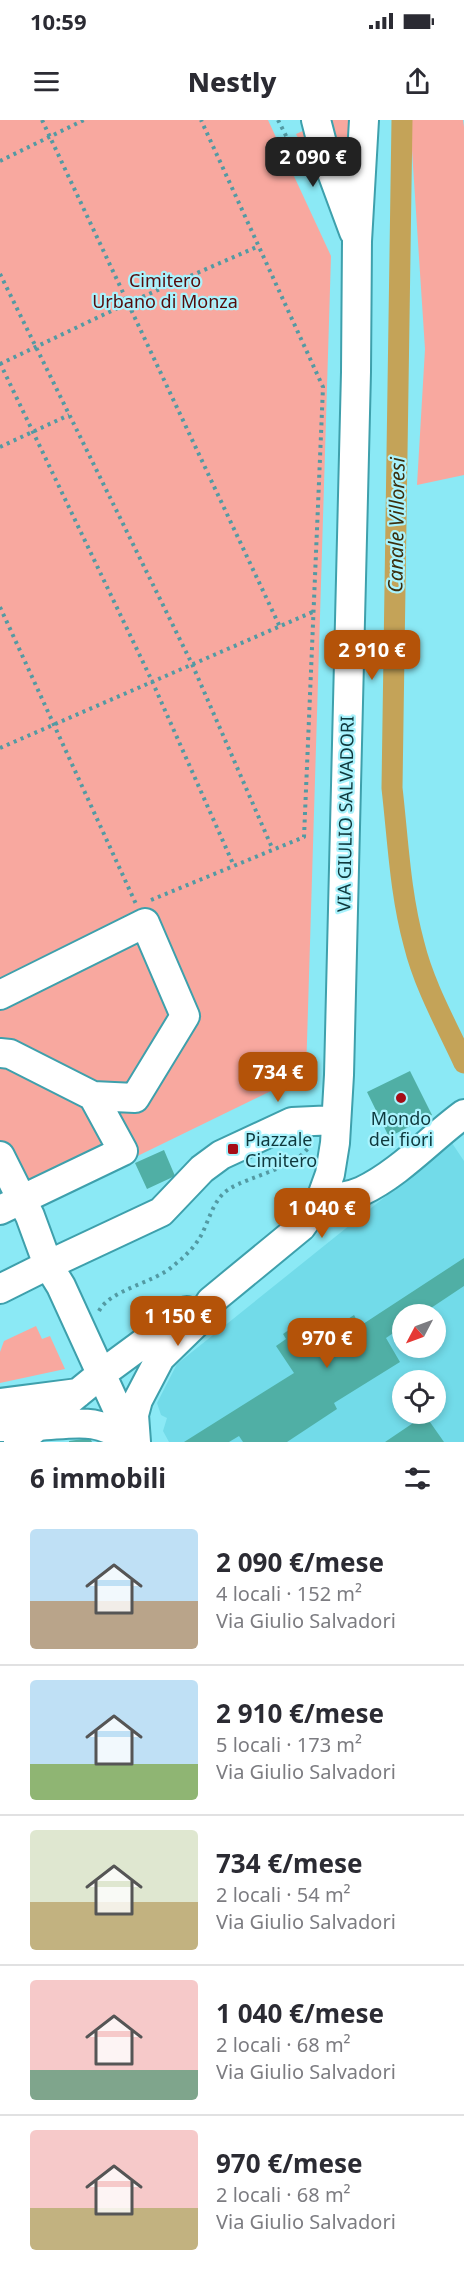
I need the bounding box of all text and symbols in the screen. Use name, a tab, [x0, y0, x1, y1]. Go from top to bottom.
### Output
text: 10:59	[30, 6, 87, 36]
text: Nestly	[188, 63, 276, 100]
icon: menu	[30, 65, 63, 98]
icon: share	[401, 65, 434, 98]
pin: 2 090 €	[258, 137, 368, 188]
text: 2 090 €	[279, 143, 347, 170]
park label: Cimitero Urbano di Monza	[92, 268, 238, 313]
water label: Canale Villoresi	[381, 456, 411, 593]
pin: 2 910 €	[317, 630, 427, 681]
text: 2 910 €	[338, 636, 406, 663]
street label: VIA GIULIO SALVADORI	[331, 716, 359, 912]
pin: 734 €	[236, 1052, 320, 1103]
text: 734 €	[253, 1058, 303, 1085]
marker: Mondo dei fiori	[394, 1091, 408, 1105]
place label: Mondo dei fiori	[369, 1106, 433, 1151]
place label: Piazzale Cimitero	[245, 1127, 317, 1172]
marker: Piazzale Cimitero	[226, 1142, 240, 1156]
pin: 1 040 €	[267, 1188, 377, 1239]
text: 1 040 €	[288, 1194, 356, 1221]
pin: 1 150 €	[123, 1296, 233, 1347]
text: 1 150 €	[144, 1302, 212, 1329]
north arrow	[392, 1304, 446, 1358]
map controls	[392, 1304, 446, 1424]
pin: 970 €	[285, 1318, 369, 1369]
text: 970 €	[302, 1324, 352, 1351]
button: locate	[392, 1370, 446, 1424]
text: 6 immobili	[30, 1460, 166, 1496]
icon: filters	[401, 1462, 434, 1495]
text: 2 090 €/mese	[216, 1544, 384, 1580]
icon: home	[78, 1553, 150, 1625]
text: 4 locali · 152 m²	[216, 1580, 362, 1607]
text: Via Giulio Salvadori	[216, 1607, 396, 1634]
text: 2 910 €/mese	[216, 1695, 384, 1731]
icon: home	[78, 1704, 150, 1776]
text: 5 locali · 173 m²	[216, 1731, 362, 1758]
text: Via Giulio Salvadori	[216, 1758, 396, 1785]
text: 734 €/mese	[216, 1845, 362, 1881]
icon: home	[78, 1854, 150, 1926]
text: 2 locali · 54 m²	[216, 1881, 351, 1908]
text: Via Giulio Salvadori	[216, 1908, 396, 1935]
text: 1 040 €/mese	[216, 1995, 384, 2031]
icon: home	[78, 2004, 150, 2076]
text: 2 locali · 68 m²	[216, 2031, 351, 2058]
text: Via Giulio Salvadori	[216, 2058, 396, 2085]
text: 970 €/mese	[216, 2145, 362, 2181]
icon: home	[78, 2154, 150, 2226]
text: 2 locali · 68 m²	[216, 2181, 351, 2208]
text: Via Giulio Salvadori	[216, 2208, 396, 2235]

